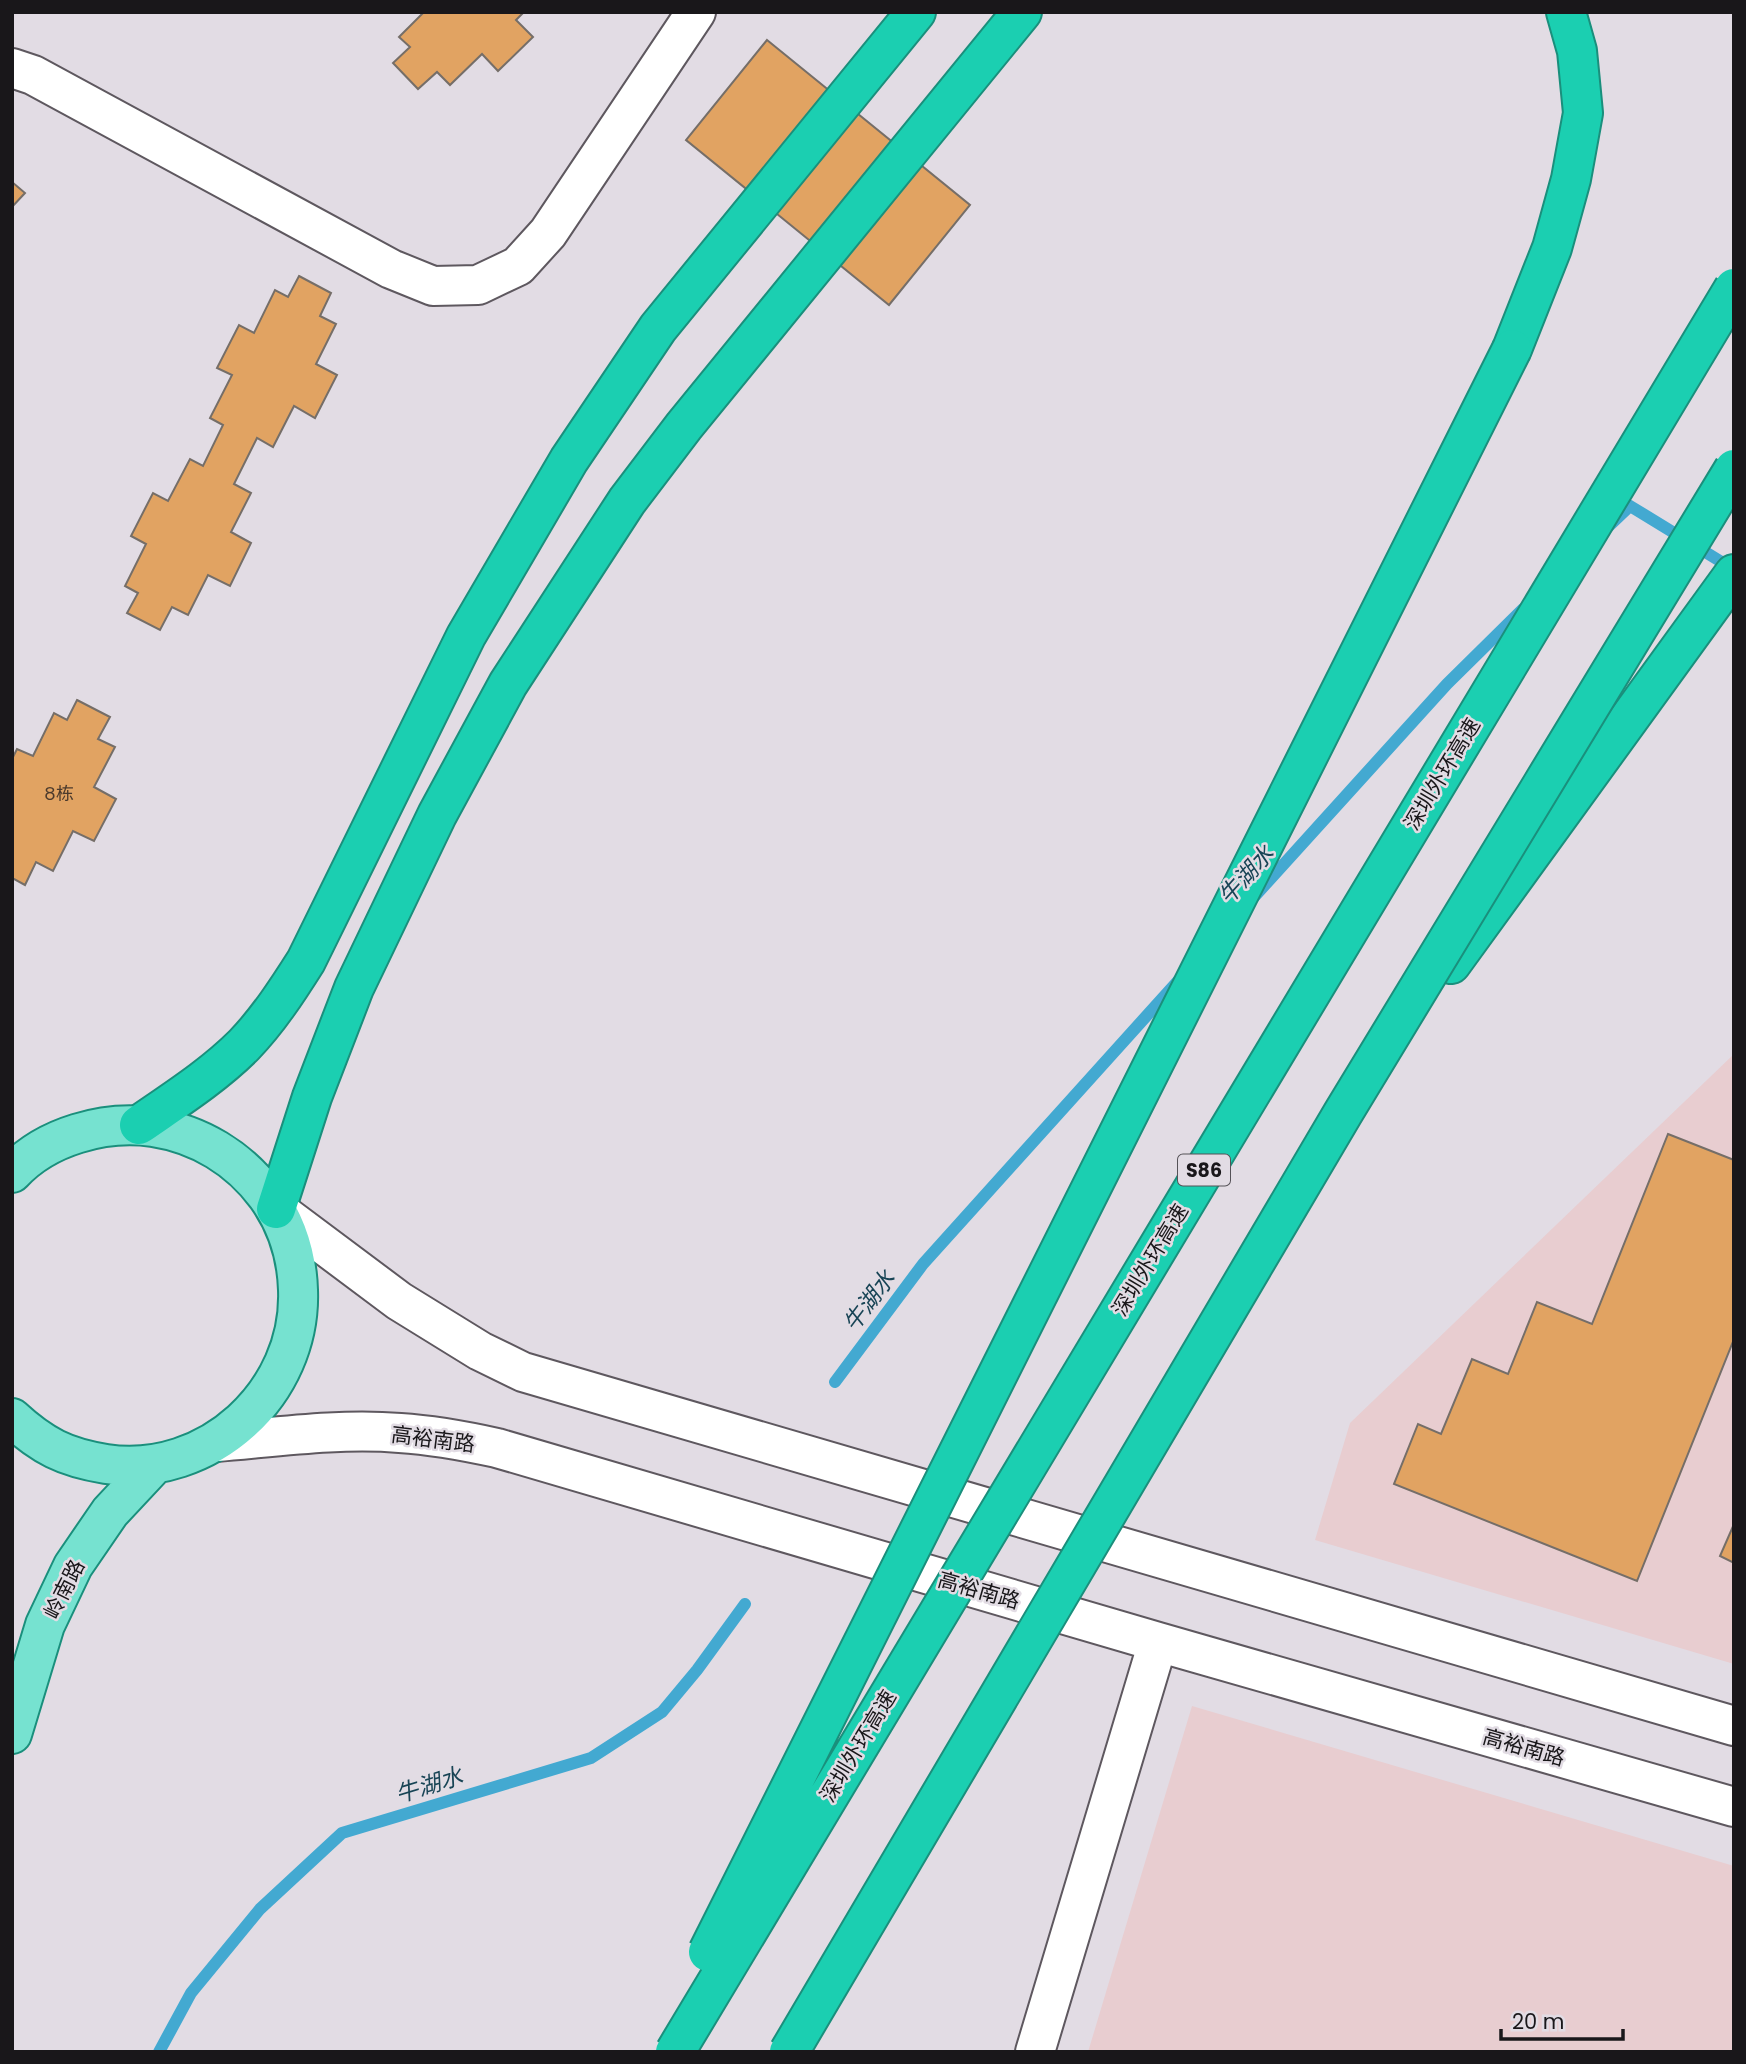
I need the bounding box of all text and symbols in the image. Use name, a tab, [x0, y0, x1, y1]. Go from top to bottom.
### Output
street label: 深圳外环高速	[1397, 713, 1487, 835]
house number: 8栋	[44, 781, 74, 806]
water label: 牛湖水	[1211, 838, 1282, 911]
road number: S86	[1178, 1154, 1230, 1186]
street label: 深圳外环高速	[1105, 1199, 1195, 1321]
water label: 牛湖水	[835, 1263, 903, 1338]
street label: 高裕南路	[390, 1419, 476, 1459]
street label: 岭南路	[37, 1554, 91, 1624]
street label: 高裕南路	[935, 1564, 1023, 1616]
street label: 深圳外环高速	[813, 1685, 903, 1807]
street label: 高裕南路	[1480, 1721, 1568, 1773]
water label: 牛湖水	[391, 1759, 468, 1810]
scale bar	[1501, 1997, 1624, 2041]
text: 20 m	[1512, 2007, 1565, 2036]

